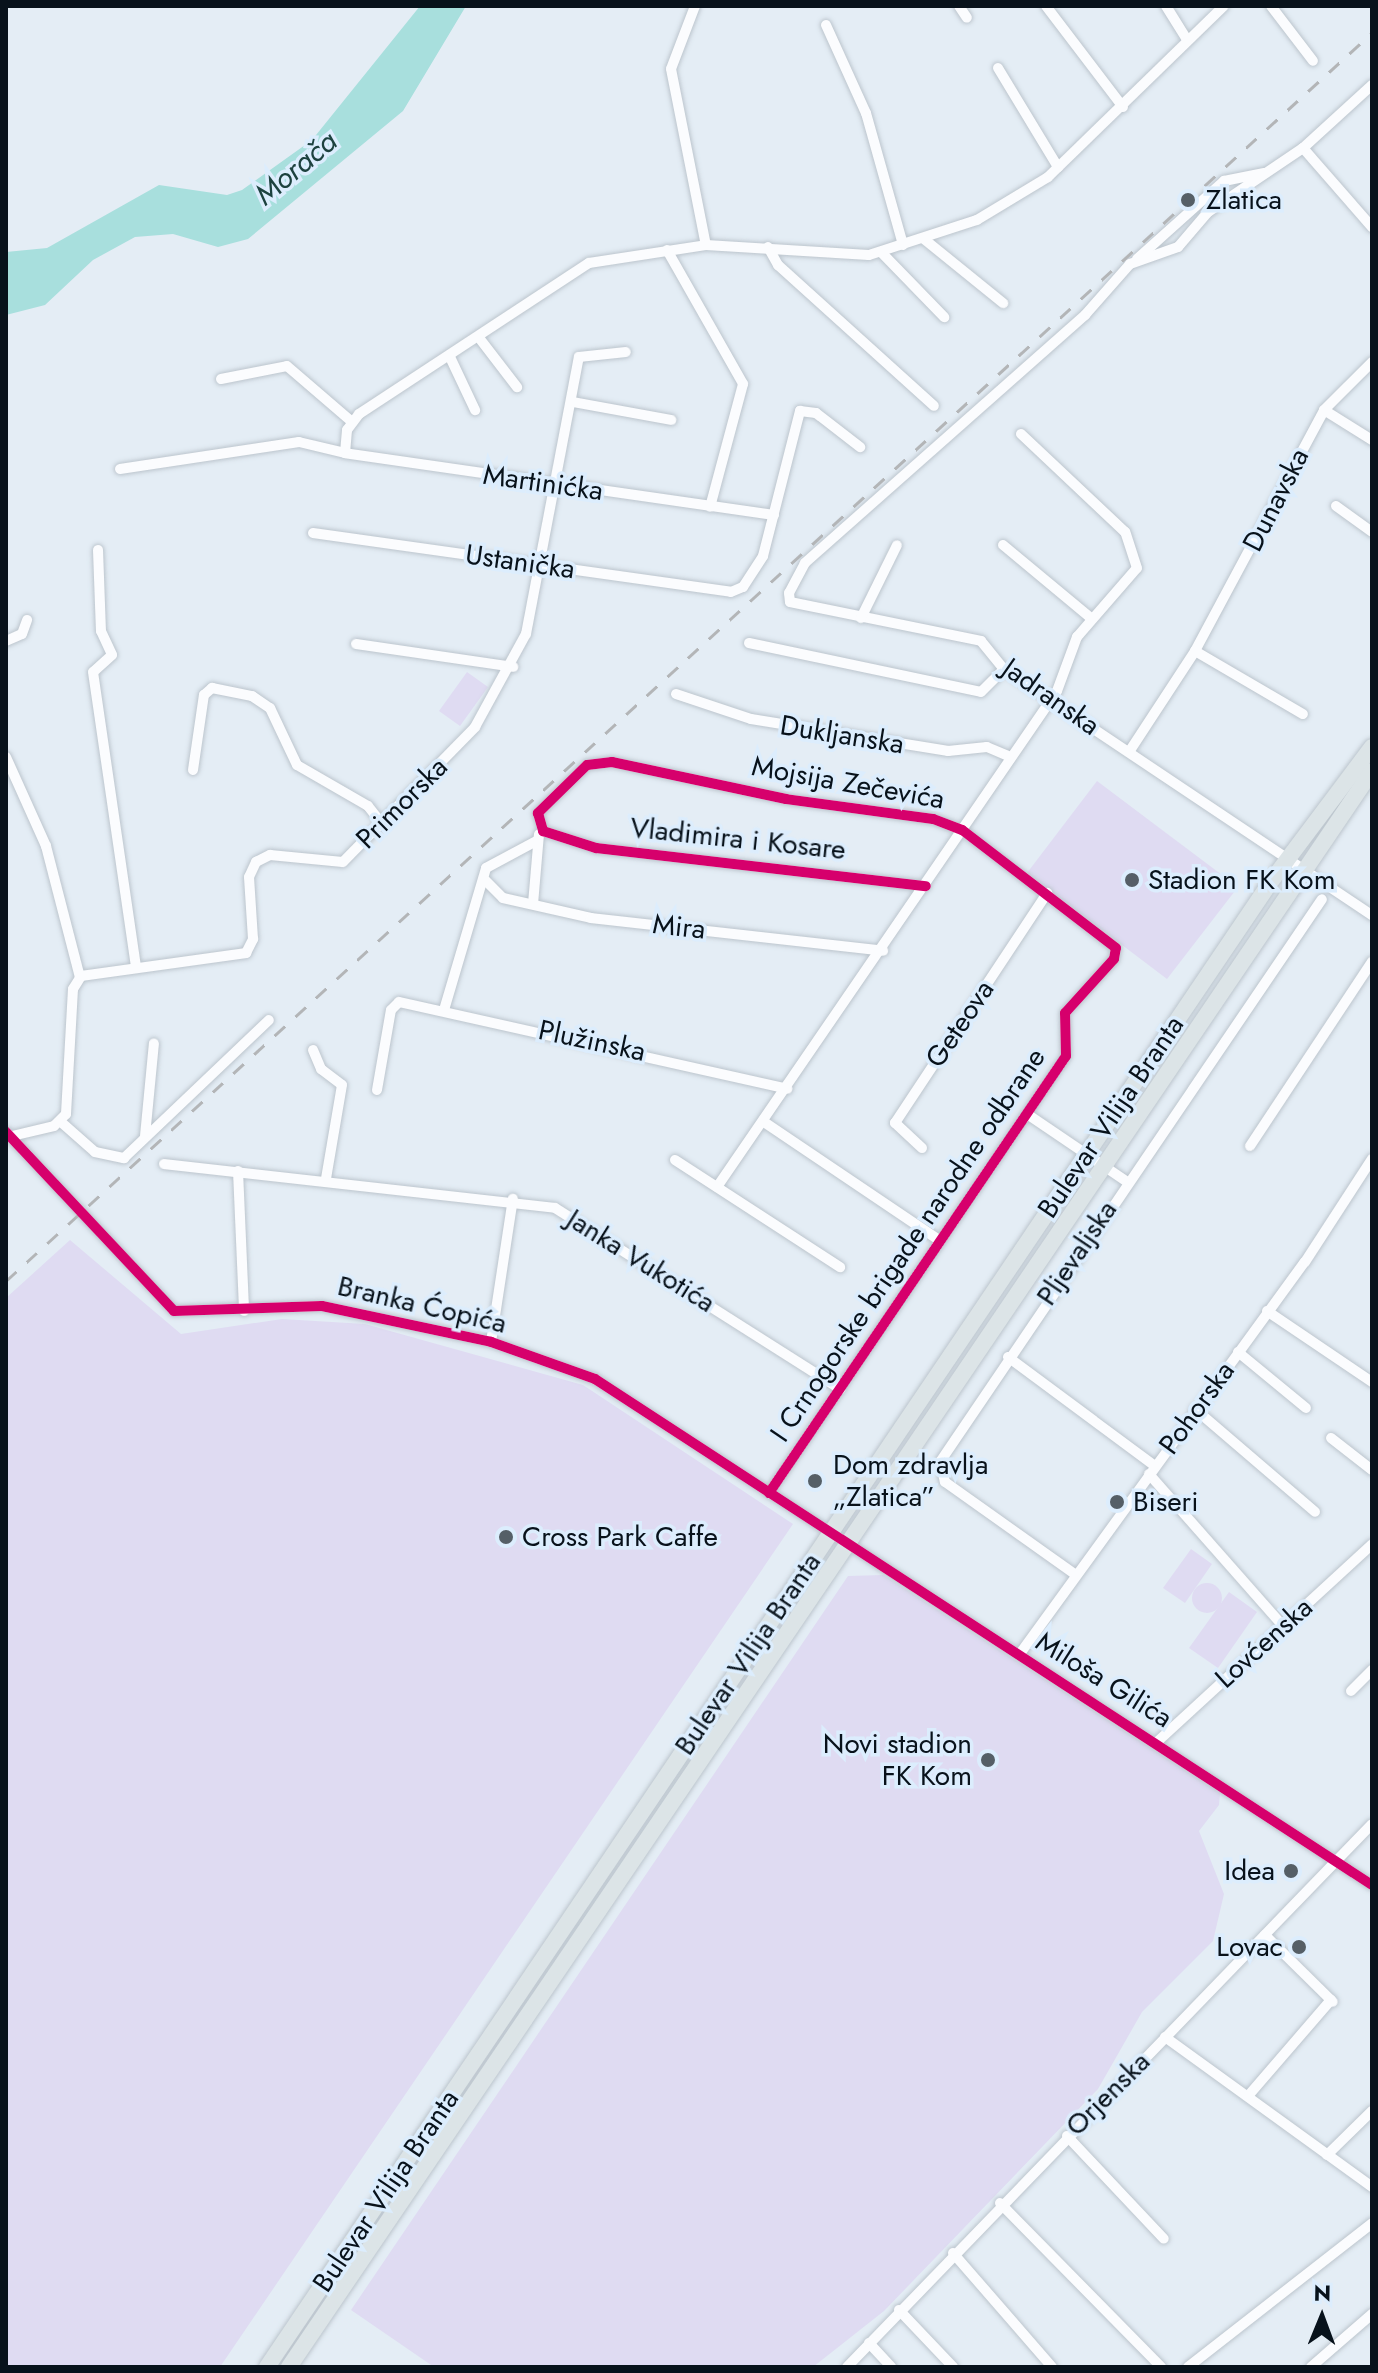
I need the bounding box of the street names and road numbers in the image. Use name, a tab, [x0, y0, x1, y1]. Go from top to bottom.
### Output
street label: Dunavska	[1236, 443, 1316, 557]
street label: Martinićka	[481, 458, 605, 508]
street label: Ustanička	[463, 538, 577, 586]
street label: Jadranska	[996, 651, 1106, 743]
street label: Dukljanska	[778, 709, 906, 761]
street label: Primorska	[349, 750, 455, 856]
street label: Mojsija Zečevića	[749, 750, 947, 816]
street label: Vladimira i Kosare	[629, 811, 847, 867]
street label: Mira	[651, 908, 707, 946]
street label: Geteova	[919, 974, 1001, 1074]
street label: Bulevar Vilija Branta	[1031, 1010, 1191, 1224]
street label: Plužinska	[535, 1013, 649, 1069]
street label: I Crnogorske brigade narodne odbrane	[763, 1042, 1053, 1448]
street label: Pljevaljska	[1030, 1194, 1124, 1312]
street label: Janka Vukotića	[561, 1202, 721, 1320]
street label: Branka Ćopića	[334, 1269, 510, 1341]
street label: Pohorska	[1152, 1355, 1242, 1461]
street label: Bulevar Vilija Branta	[668, 1547, 828, 1761]
street label: Lovćenska	[1209, 1591, 1319, 1695]
street label: Miloša Gilića	[1030, 1625, 1178, 1735]
street label: Orjenska	[1059, 2045, 1157, 2143]
street label: Bulevar Vilija Branta	[306, 2084, 466, 2298]

